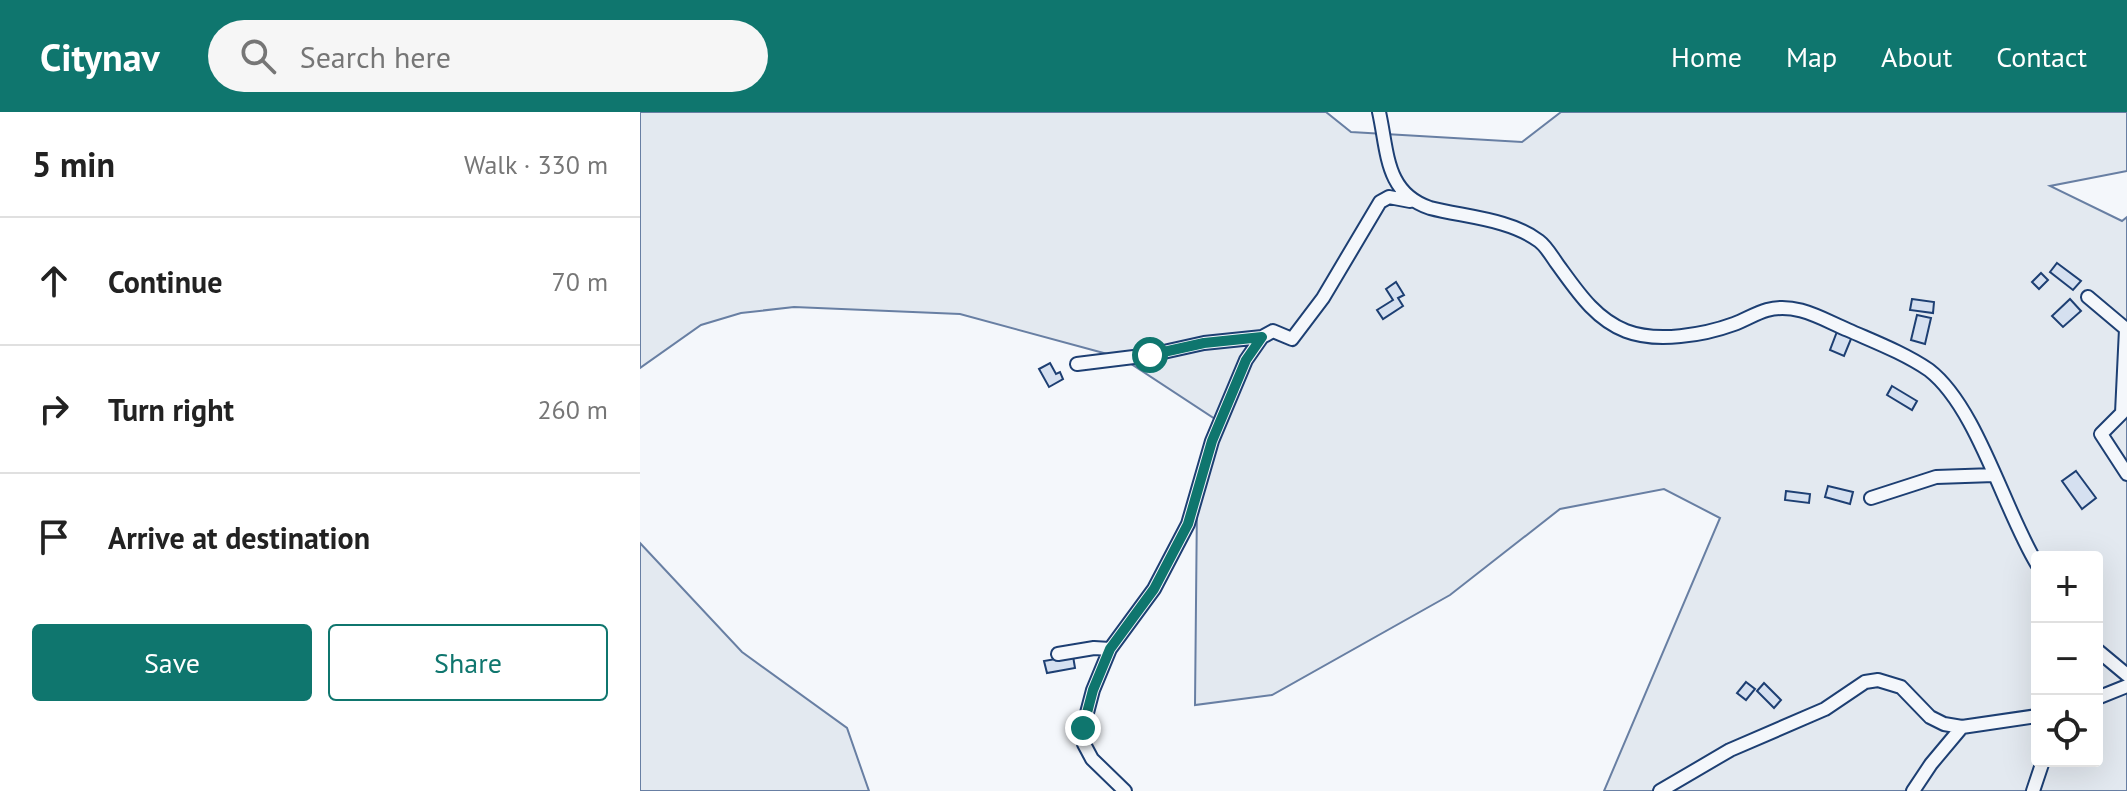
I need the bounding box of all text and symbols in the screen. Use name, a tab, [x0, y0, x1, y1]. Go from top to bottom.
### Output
search box	[208, 20, 768, 92]
text: Citynav	[40, 32, 160, 81]
icon: search	[236, 34, 280, 78]
text: Search here	[300, 37, 451, 76]
text: Home	[1671, 38, 1742, 75]
text: Map	[1786, 38, 1837, 75]
text: About	[1881, 38, 1952, 75]
text: Contact	[1996, 38, 2087, 75]
text: 5 min	[32, 142, 115, 186]
text: Walk · 330 m	[464, 148, 608, 181]
icon: ahead	[32, 259, 76, 303]
text: Continue	[108, 262, 222, 301]
text: 70 m	[552, 265, 608, 298]
route start	[1132, 337, 1168, 373]
icon: right	[32, 387, 76, 431]
text: Turn right	[108, 390, 234, 429]
text: 260 m	[537, 393, 608, 426]
icon: arrive	[32, 515, 76, 559]
text: Arrive at destination	[108, 518, 370, 557]
map controls	[2031, 551, 2103, 767]
button: +	[2031, 551, 2103, 623]
button: −	[2031, 623, 2103, 695]
button: Save	[32, 624, 312, 701]
button: Share	[328, 624, 608, 701]
button: locate	[2031, 695, 2103, 767]
route end	[1065, 710, 1101, 746]

